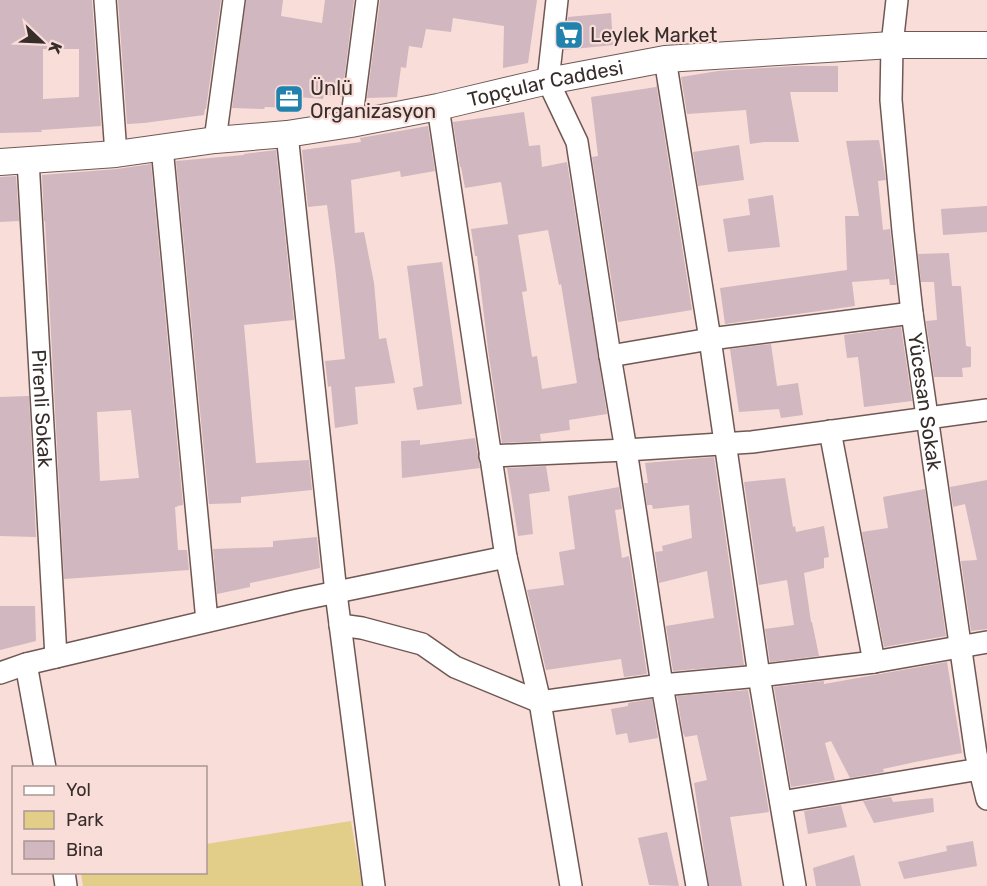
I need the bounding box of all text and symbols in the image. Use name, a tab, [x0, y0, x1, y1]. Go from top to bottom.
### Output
north arrow	[12, 12, 72, 72]
supermarket icon: Leylek Market	[553, 19, 585, 51]
place label: Leylek Market	[590, 23, 717, 47]
text: K	[44, 39, 66, 57]
street label: Topçular Caddesi	[465, 55, 625, 112]
place label: Ünlü Organizasyon	[310, 76, 436, 123]
office icon: Ünlü Organizasyon	[273, 83, 305, 115]
street label: Yücesan Sokak	[903, 331, 947, 473]
street label: Pirenli Sokak	[27, 349, 57, 469]
legend	[12, 766, 207, 874]
text: Yol	[66, 779, 91, 801]
text: Park	[66, 809, 104, 831]
text: Bina	[66, 839, 103, 861]

